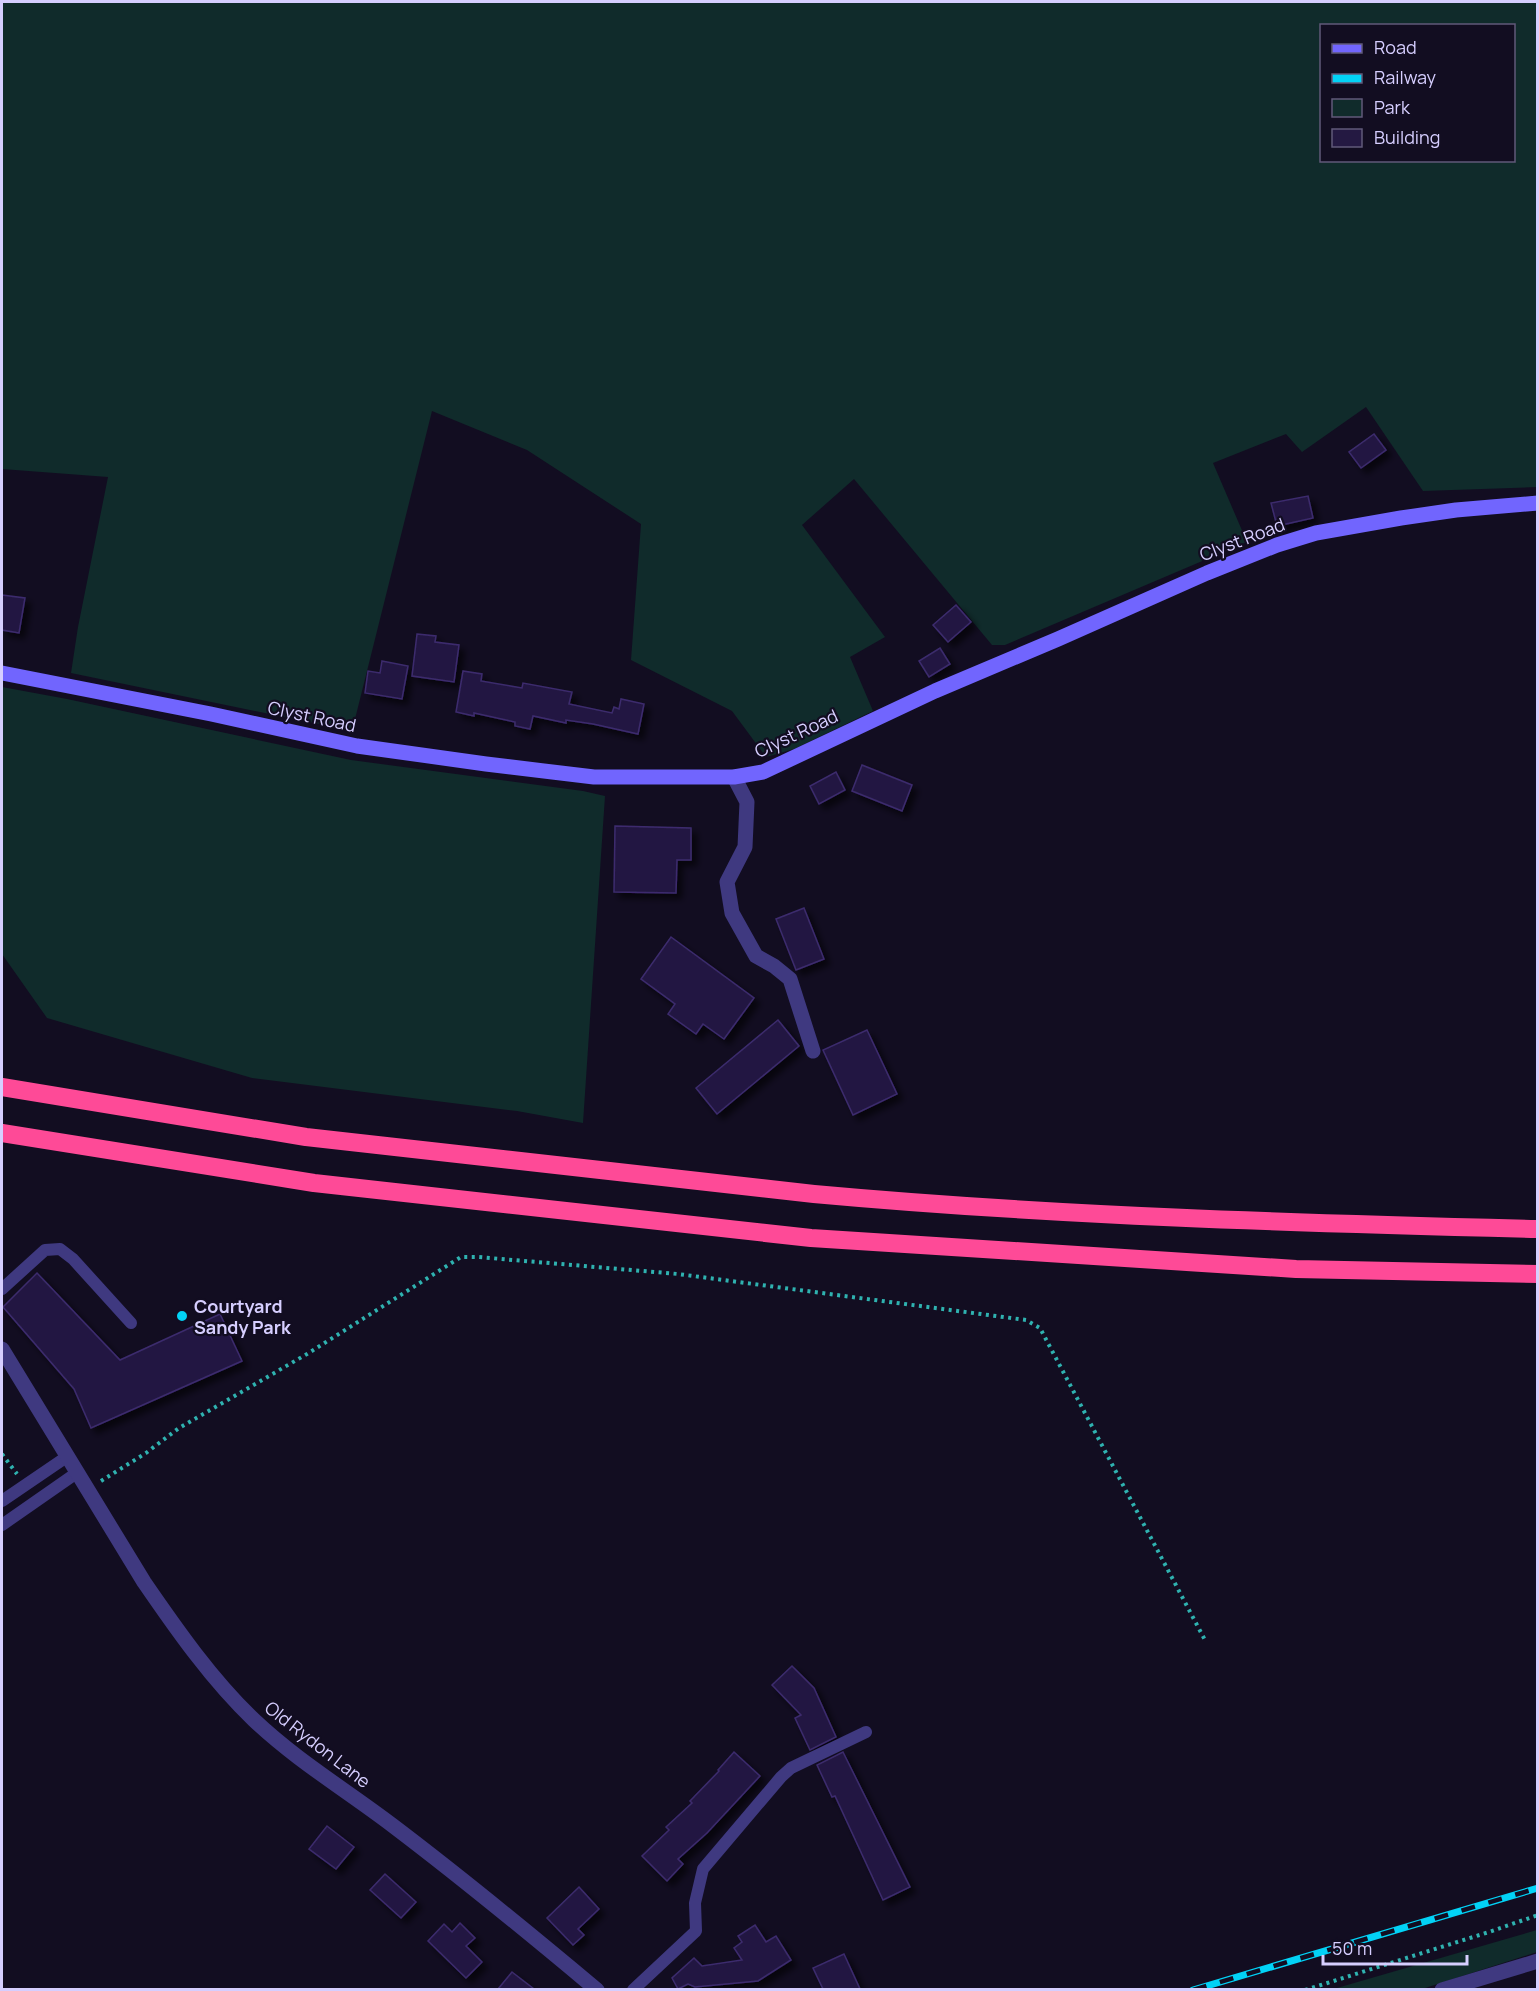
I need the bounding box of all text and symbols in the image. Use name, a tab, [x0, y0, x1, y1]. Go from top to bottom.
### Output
legend	[1320, 24, 1515, 162]
text: Road	[1374, 35, 1417, 59]
text: Railway	[1374, 65, 1436, 89]
text: Park	[1374, 95, 1411, 119]
text: Building	[1374, 125, 1440, 149]
street label: Clyst Road	[1196, 512, 1288, 566]
street label: Clyst Road	[266, 695, 358, 737]
street label: Clyst Road	[750, 703, 842, 763]
place label: Courtyard Sandy Park	[194, 1294, 292, 1339]
marker: Courtyard Sandy Park	[175, 1309, 189, 1323]
street label: Old Rydon Lane	[260, 1695, 376, 1793]
scale bar	[1323, 1928, 1467, 1966]
text: 50 m	[1332, 1936, 1372, 1960]

